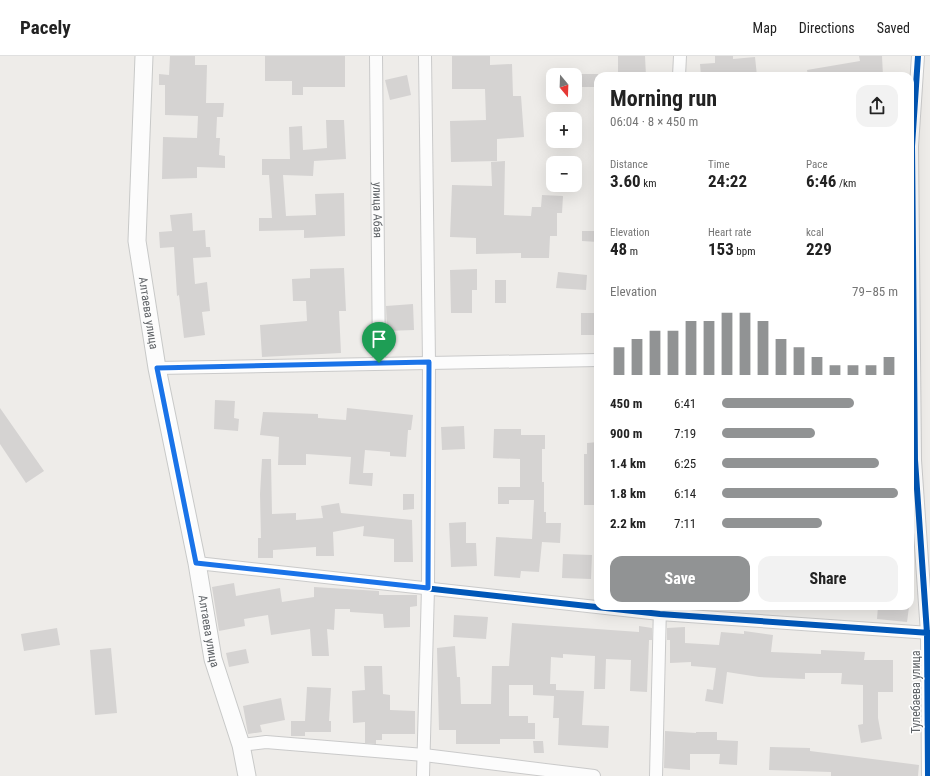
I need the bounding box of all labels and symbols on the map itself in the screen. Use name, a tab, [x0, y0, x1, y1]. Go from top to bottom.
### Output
north arrow	[546, 68, 582, 104]
street label: улица Абая	[370, 182, 385, 238]
street label: Алтаева улица	[136, 276, 161, 350]
pin	[362, 322, 396, 363]
street label: Алтаева улица	[195, 594, 222, 669]
street label: Тулебаева улица	[909, 650, 923, 734]

